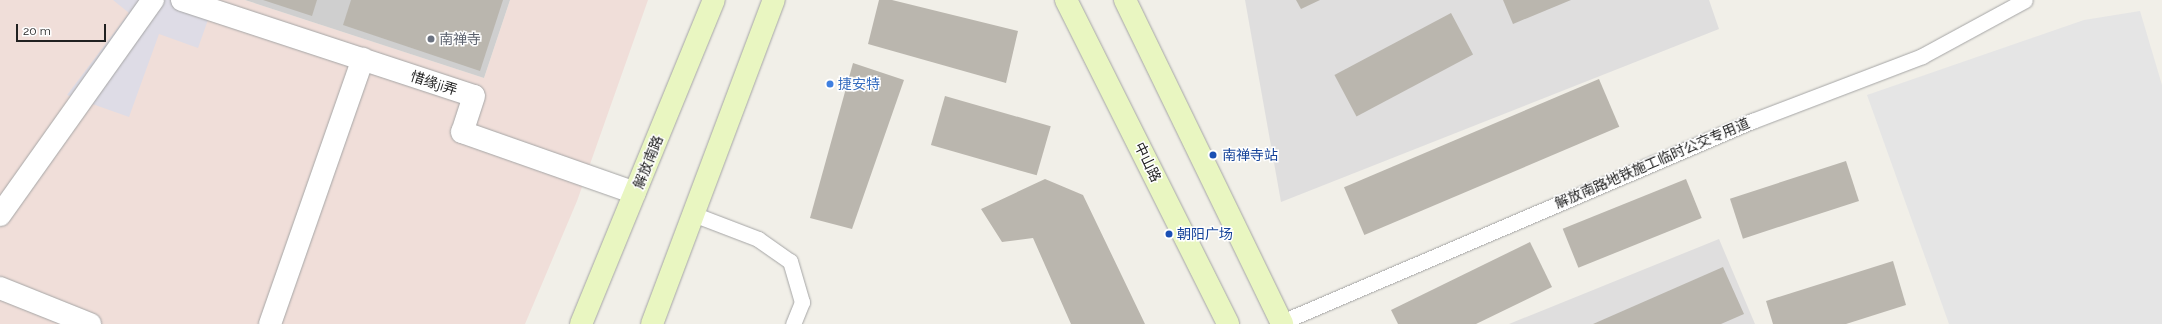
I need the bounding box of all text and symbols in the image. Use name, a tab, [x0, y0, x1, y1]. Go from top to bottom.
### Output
scale bar	[18, 16, 108, 42]
text: 20 m	[23, 24, 51, 38]
place label: 南禅寺	[439, 31, 481, 47]
marker: 南禅寺	[426, 34, 436, 44]
street label: 惜缘ji弄	[408, 68, 460, 98]
place label: 捷安特	[838, 76, 880, 92]
marker: 捷安特	[825, 79, 835, 89]
street label: 解放南路地铁施工临时公交专用道	[1552, 114, 1752, 212]
street label: 解放南路	[630, 133, 666, 191]
street label: 中山路	[1131, 139, 1165, 185]
place label: 南禅寺站	[1222, 147, 1278, 163]
marker: 南禅寺站	[1207, 149, 1219, 161]
place label: 朝阳广场	[1177, 226, 1233, 242]
marker: 朝阳广场	[1164, 229, 1174, 239]

